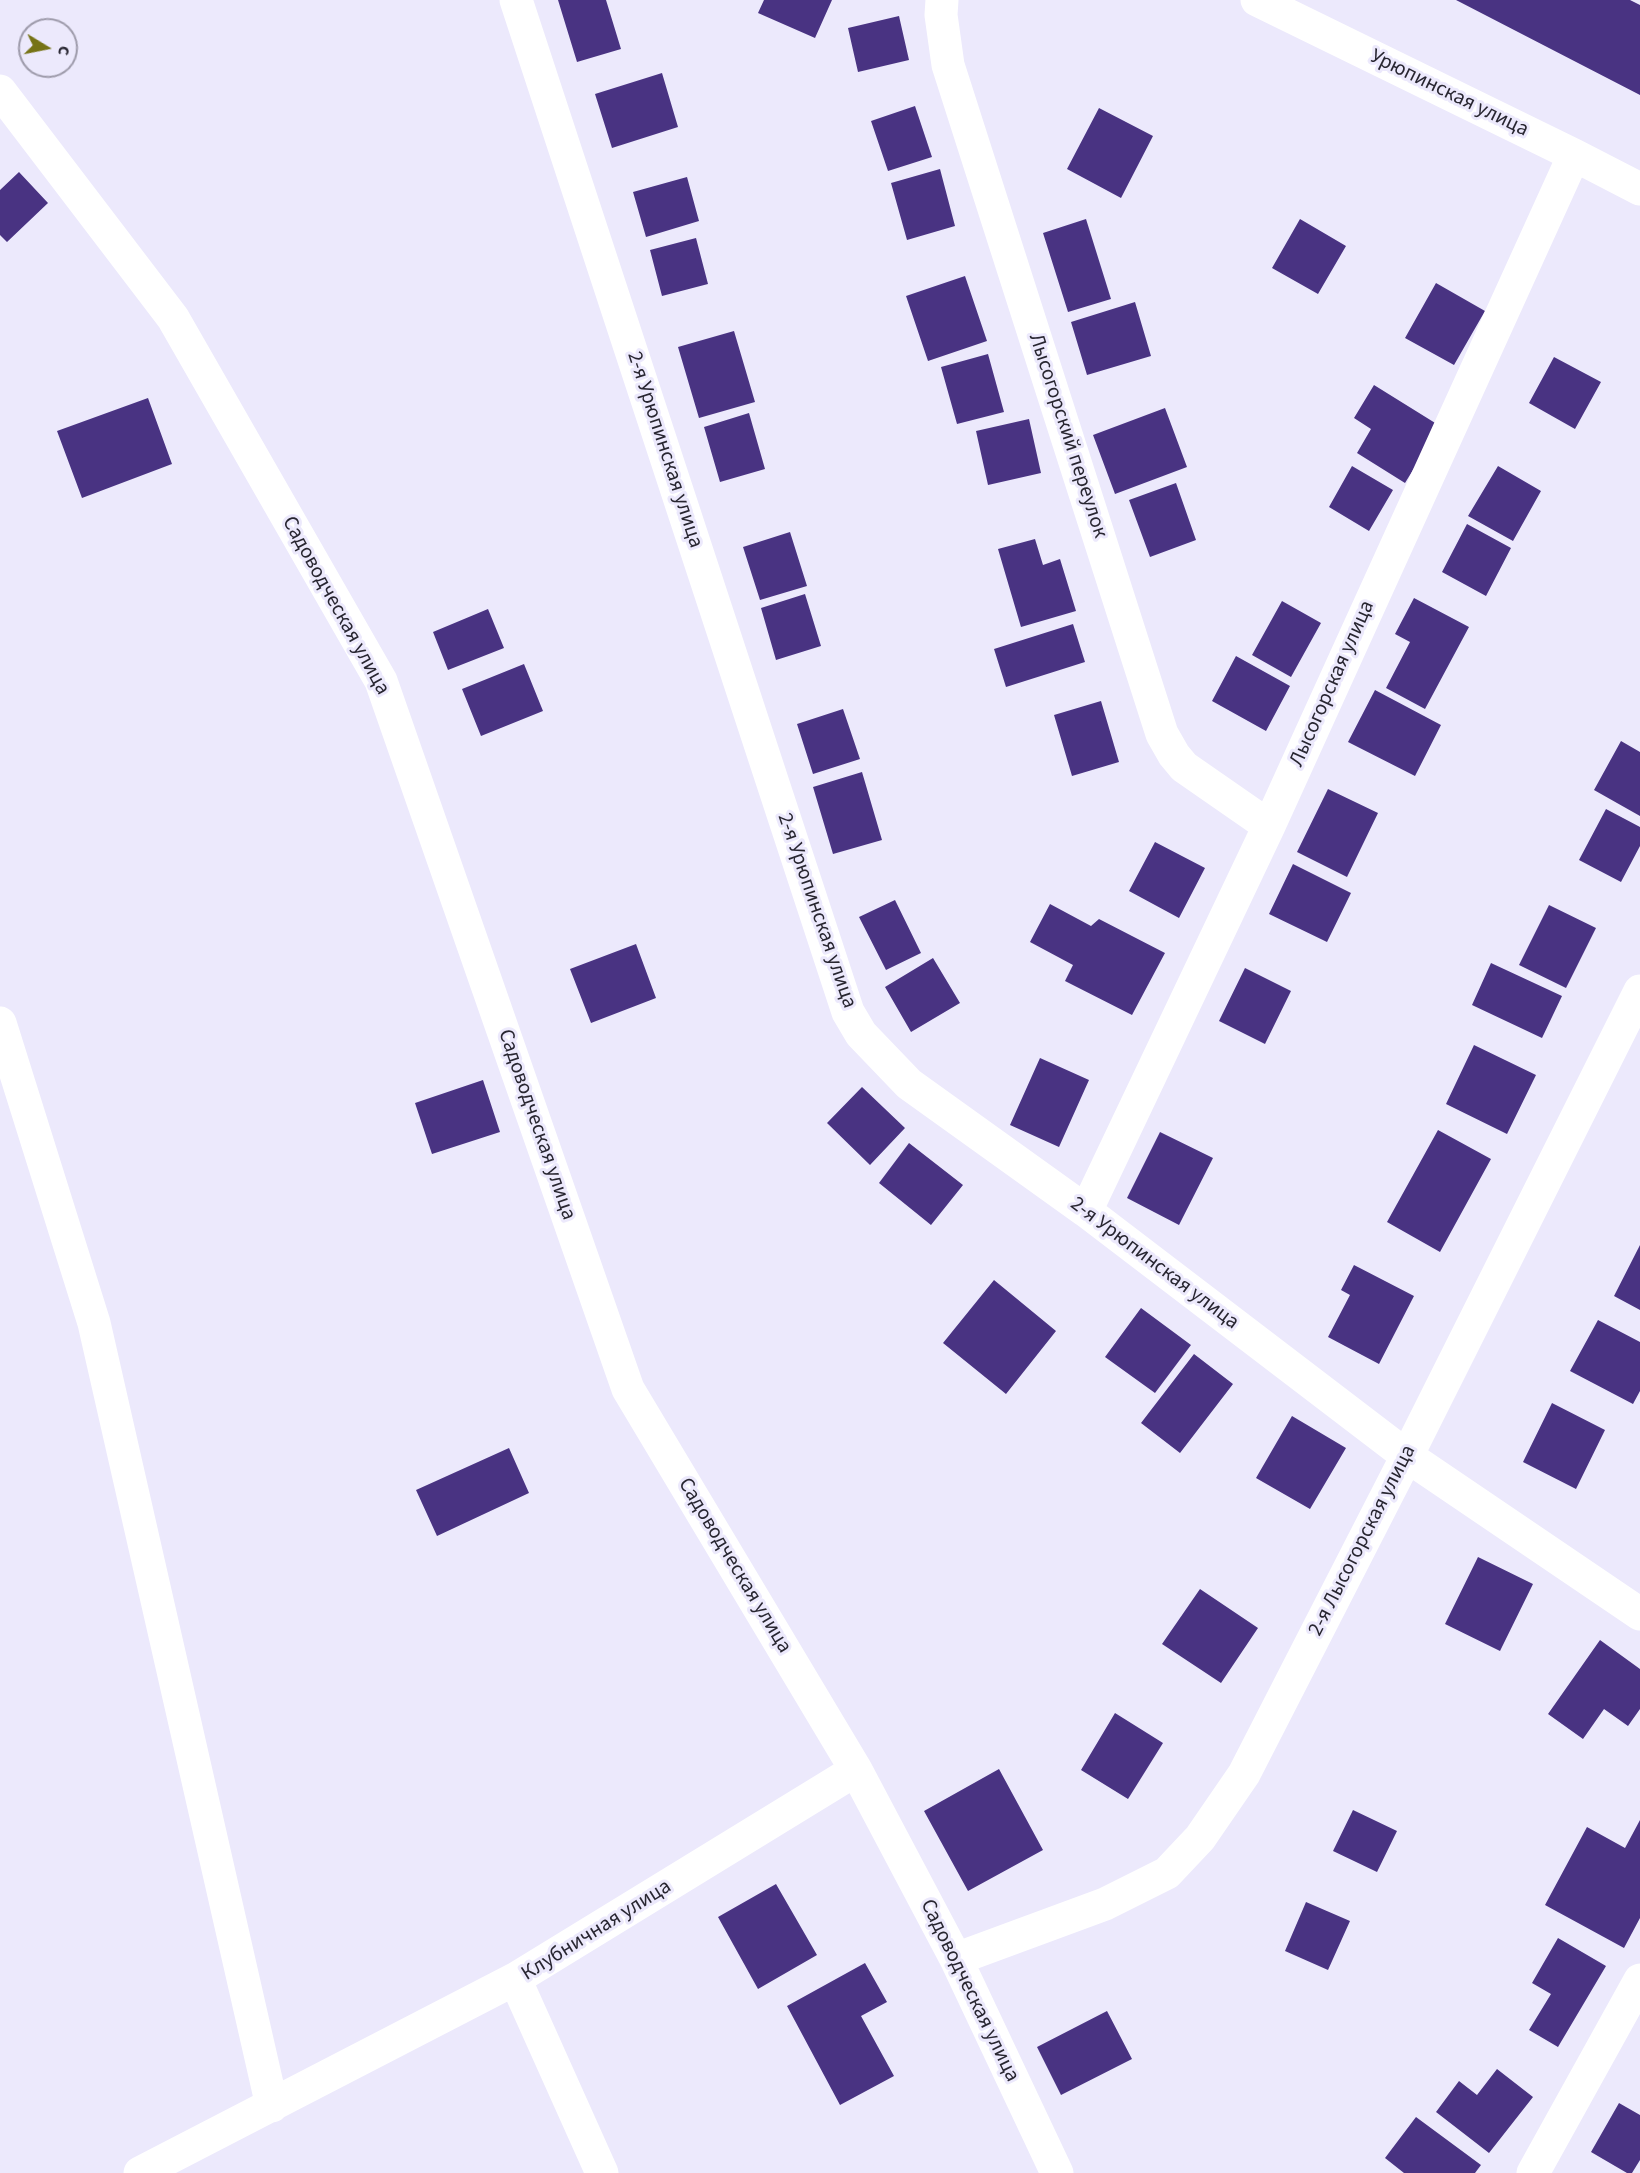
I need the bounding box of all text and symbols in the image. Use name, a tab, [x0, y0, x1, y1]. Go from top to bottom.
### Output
north arrow	[18, 18, 78, 78]
text: С	[52, 44, 75, 57]
street label: Урюпинская улица	[1366, 45, 1532, 143]
street label: Лысогорский переулок	[1022, 331, 1112, 541]
street label: 2-я Урюпинская улица	[620, 349, 708, 551]
street label: Садоводческая улица	[276, 512, 394, 700]
street label: Лысогорская улица	[1285, 597, 1381, 771]
street label: 2-я Урюпинская улица	[771, 810, 861, 1012]
street label: Садоводческая улица	[492, 1026, 580, 1224]
street label: 2-я Урюпинская улица	[1065, 1192, 1243, 1336]
street label: 2-я Лысогорская улица	[1304, 1441, 1422, 1641]
street label: Садоводческая улица	[672, 1474, 796, 1658]
street label: Клубничная улица	[517, 1875, 677, 1987]
street label: Садоводческая улица	[914, 1896, 1024, 2086]

